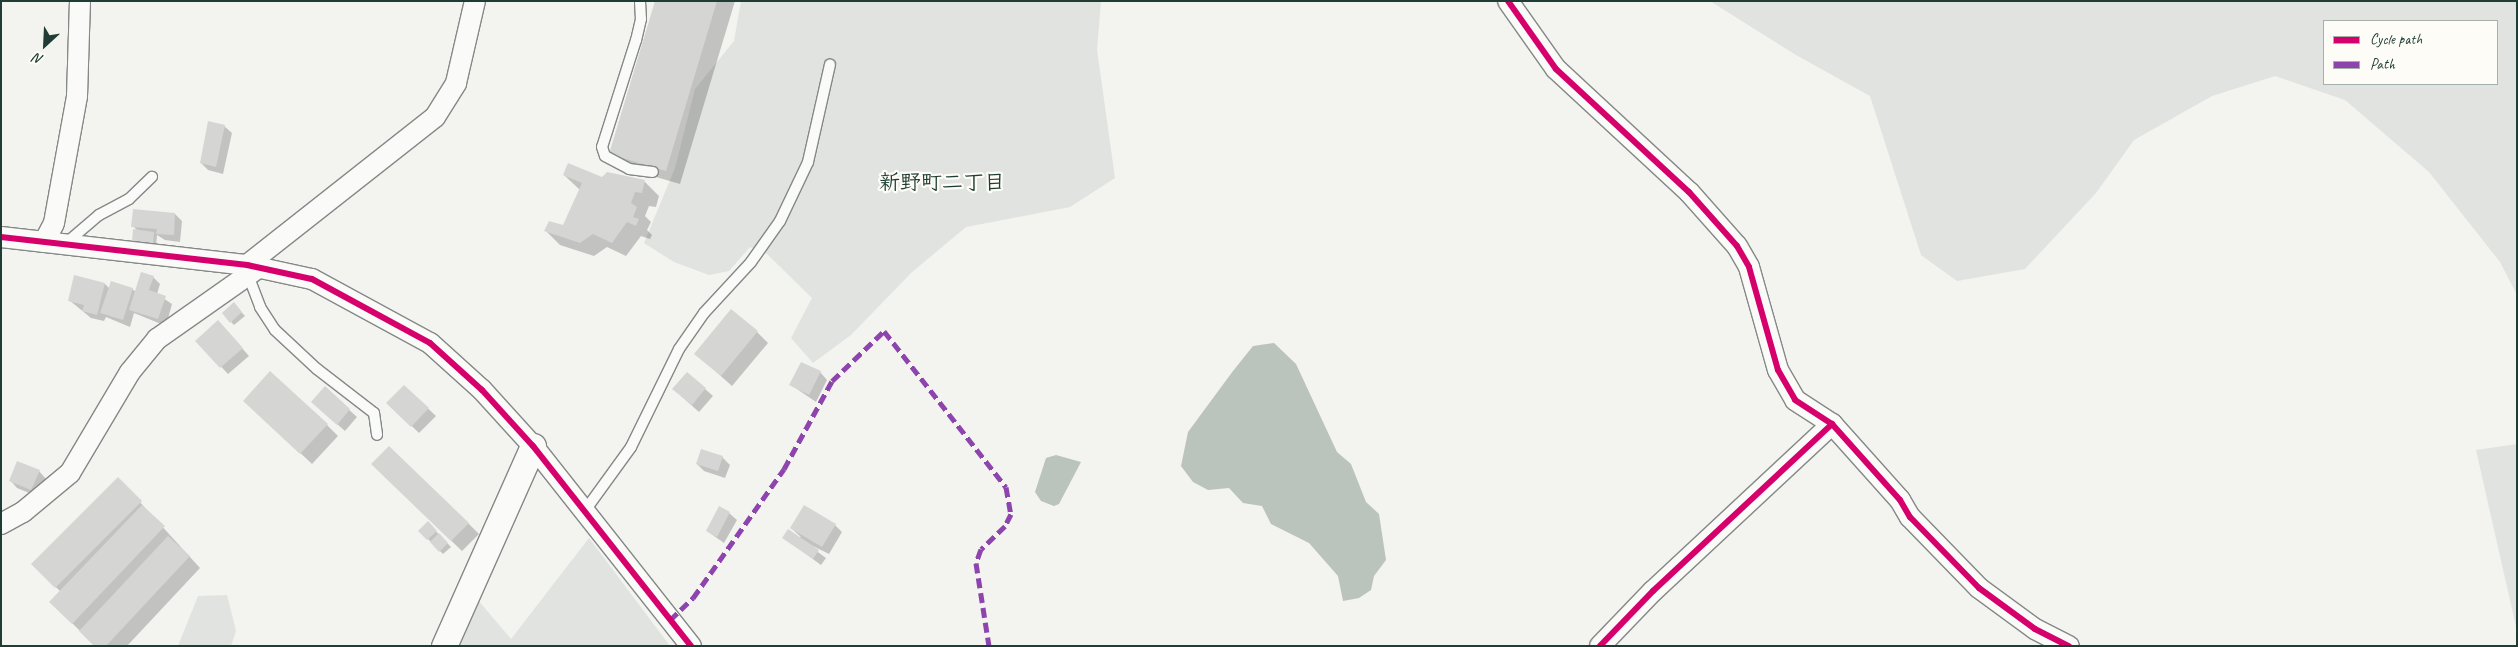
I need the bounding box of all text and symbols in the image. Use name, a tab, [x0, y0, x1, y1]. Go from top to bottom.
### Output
north arrow	[20, 20, 70, 70]
legend	[2323, 20, 2498, 85]
text: Cycle path	[2370, 30, 2422, 49]
text: N	[31, 50, 46, 69]
text: Path	[2370, 55, 2395, 74]
district label: 新野町二丁目	[879, 169, 1005, 195]

